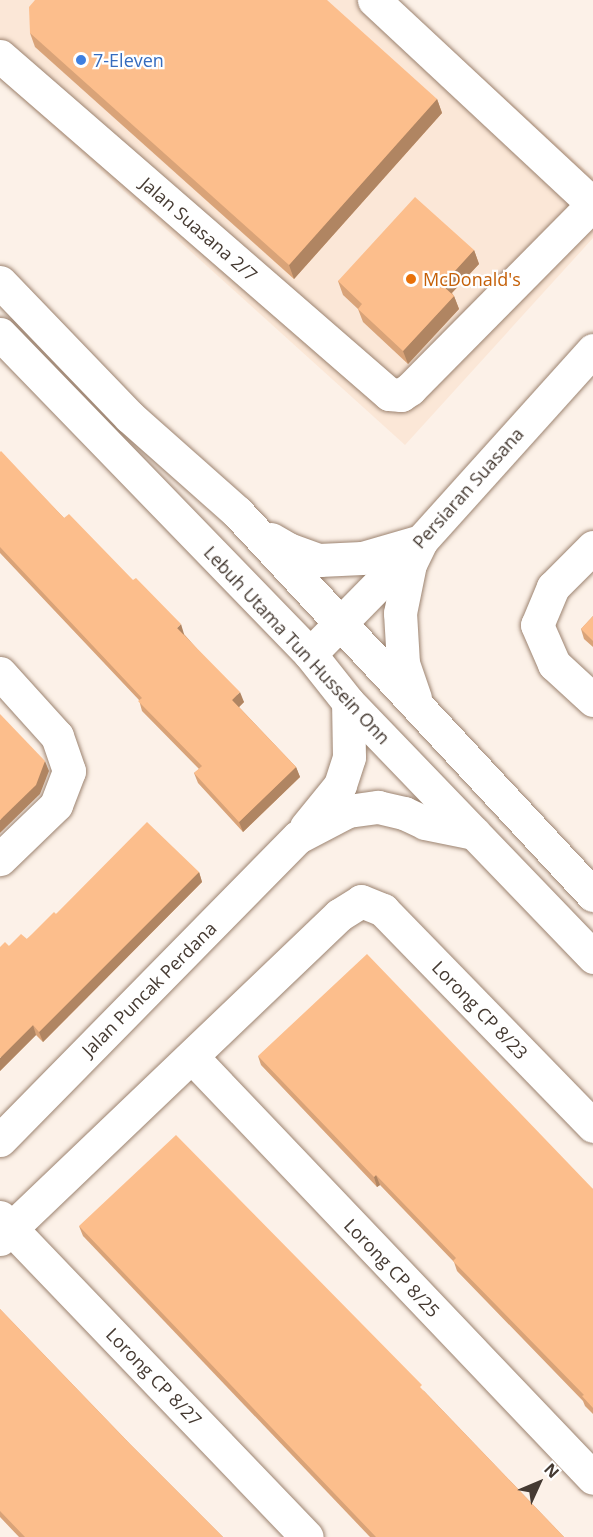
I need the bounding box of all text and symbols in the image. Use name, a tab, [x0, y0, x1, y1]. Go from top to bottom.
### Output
place label: 7-Eleven	[93, 49, 164, 71]
marker: 7-Eleven	[74, 53, 88, 67]
street label: Jalan Suasana 2/7	[136, 172, 262, 286]
place label: McDonald's	[423, 268, 521, 290]
marker: McDonald's	[404, 272, 418, 286]
street label: Persiaran Suasana	[408, 423, 528, 553]
street label: Lebuh Utama Tun Hussein Onn	[200, 542, 394, 748]
street label: Jalan Puncak Perdana	[77, 917, 221, 1061]
street label: Lorong CP 8/23	[428, 956, 532, 1064]
street label: Lorong CP 8/25	[340, 1214, 444, 1322]
street label: Lorong CP 8/27	[102, 1323, 206, 1431]
north arrow	[509, 1453, 569, 1513]
text: N	[540, 1458, 564, 1483]

